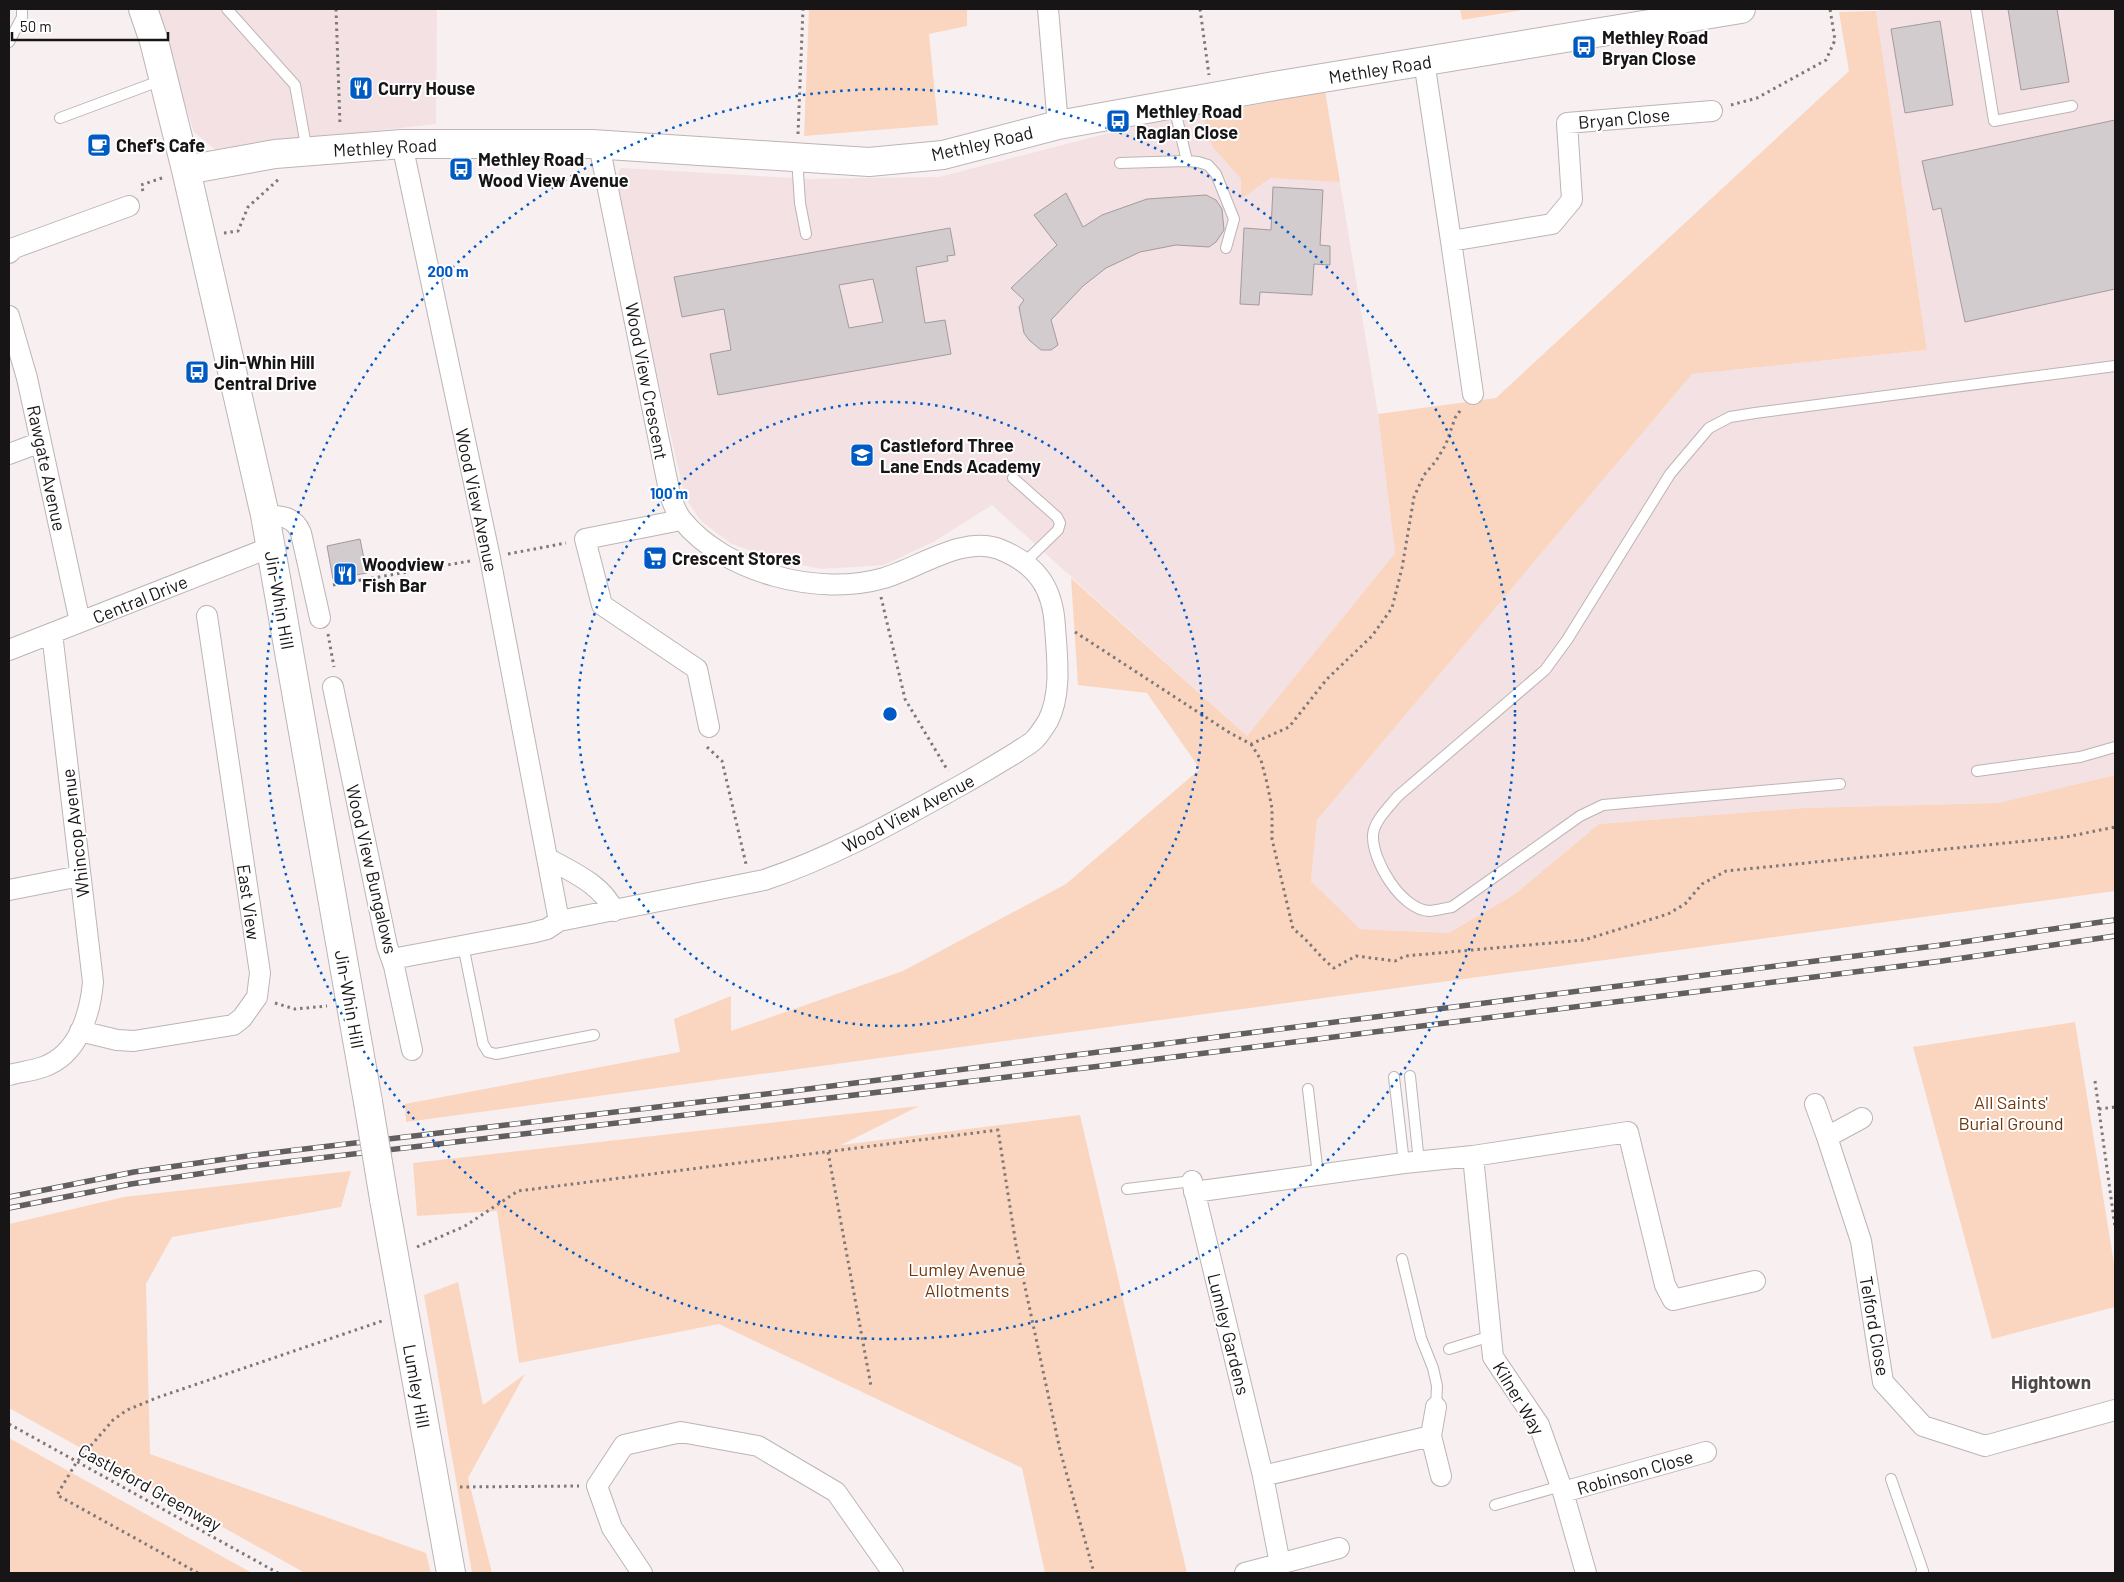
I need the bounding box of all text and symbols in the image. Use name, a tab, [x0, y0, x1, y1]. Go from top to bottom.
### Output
scale bar	[12, 10, 169, 42]
text: 50 m	[20, 17, 52, 35]
place label: Methley Road Bryan Close	[1602, 26, 1708, 69]
bus stop icon: Methley Road Bryan Close	[1571, 34, 1597, 60]
street label: Methley Road	[1327, 50, 1433, 88]
restaurant icon: Curry House	[348, 75, 374, 101]
place label: Curry House	[378, 77, 476, 99]
place label: Methley Road Raglan Close	[1136, 100, 1242, 143]
street label: Bryan Close	[1577, 103, 1671, 133]
bus stop icon: Methley Road Raglan Close	[1105, 108, 1131, 134]
street label: Methley Road	[929, 121, 1035, 165]
cafe icon: Chef's Cafe	[86, 132, 112, 158]
street label: Methley Road	[333, 133, 437, 161]
place label: Chef's Cafe	[116, 134, 205, 156]
place label: Methley Road Wood View Avenue	[478, 148, 629, 191]
bus stop icon: Methley Road Wood View Avenue	[448, 156, 474, 182]
text: 200 m	[427, 262, 469, 280]
street label: Wood View Crescent	[621, 301, 673, 461]
place label: Jin-Whin Hill Central Drive	[214, 351, 317, 394]
bus stop icon: Jin-Whin Hill Central Drive	[184, 359, 210, 385]
street label: Rawgate Avenue	[23, 403, 71, 533]
street label: Wood View Avenue	[451, 426, 503, 574]
place label: Castleford Three Lane Ends Academy	[880, 434, 1041, 477]
school or university icon: Castleford Three Lane Ends Academy	[849, 442, 875, 468]
text: 100 m	[650, 484, 688, 502]
supermarket icon: Crescent Stores	[642, 545, 668, 571]
place label: Crescent Stores	[672, 547, 801, 569]
street label: Jin-Whin Hill	[261, 549, 299, 651]
place label: Woodview Fish Bar	[362, 553, 444, 596]
restaurant icon: Woodview Fish Bar	[332, 561, 358, 587]
street label: Central Drive	[89, 570, 191, 628]
centre of rings	[881, 705, 899, 723]
street label: Whincop Avenue	[56, 767, 94, 899]
street label: Wood View Avenue	[838, 769, 978, 857]
street label: Wood View Bungalows	[342, 782, 402, 956]
street label: East View	[233, 863, 265, 941]
street label: Jin-Whin Hill	[331, 948, 369, 1050]
park label: All Saints' Burial Ground	[1958, 1091, 2064, 1134]
park label: Lumley Avenue Allotments	[908, 1258, 1026, 1301]
street label: Lumley Gardens	[1203, 1271, 1255, 1397]
street label: Telford Close	[1855, 1274, 1895, 1378]
street label: Lumley Hill	[399, 1342, 435, 1430]
street label: Kilner Way	[1489, 1357, 1549, 1439]
district label: Hightown	[2011, 1370, 2091, 1393]
street label: Castleford Greenway	[74, 1438, 226, 1536]
street label: Robinson Close	[1574, 1445, 1696, 1499]

